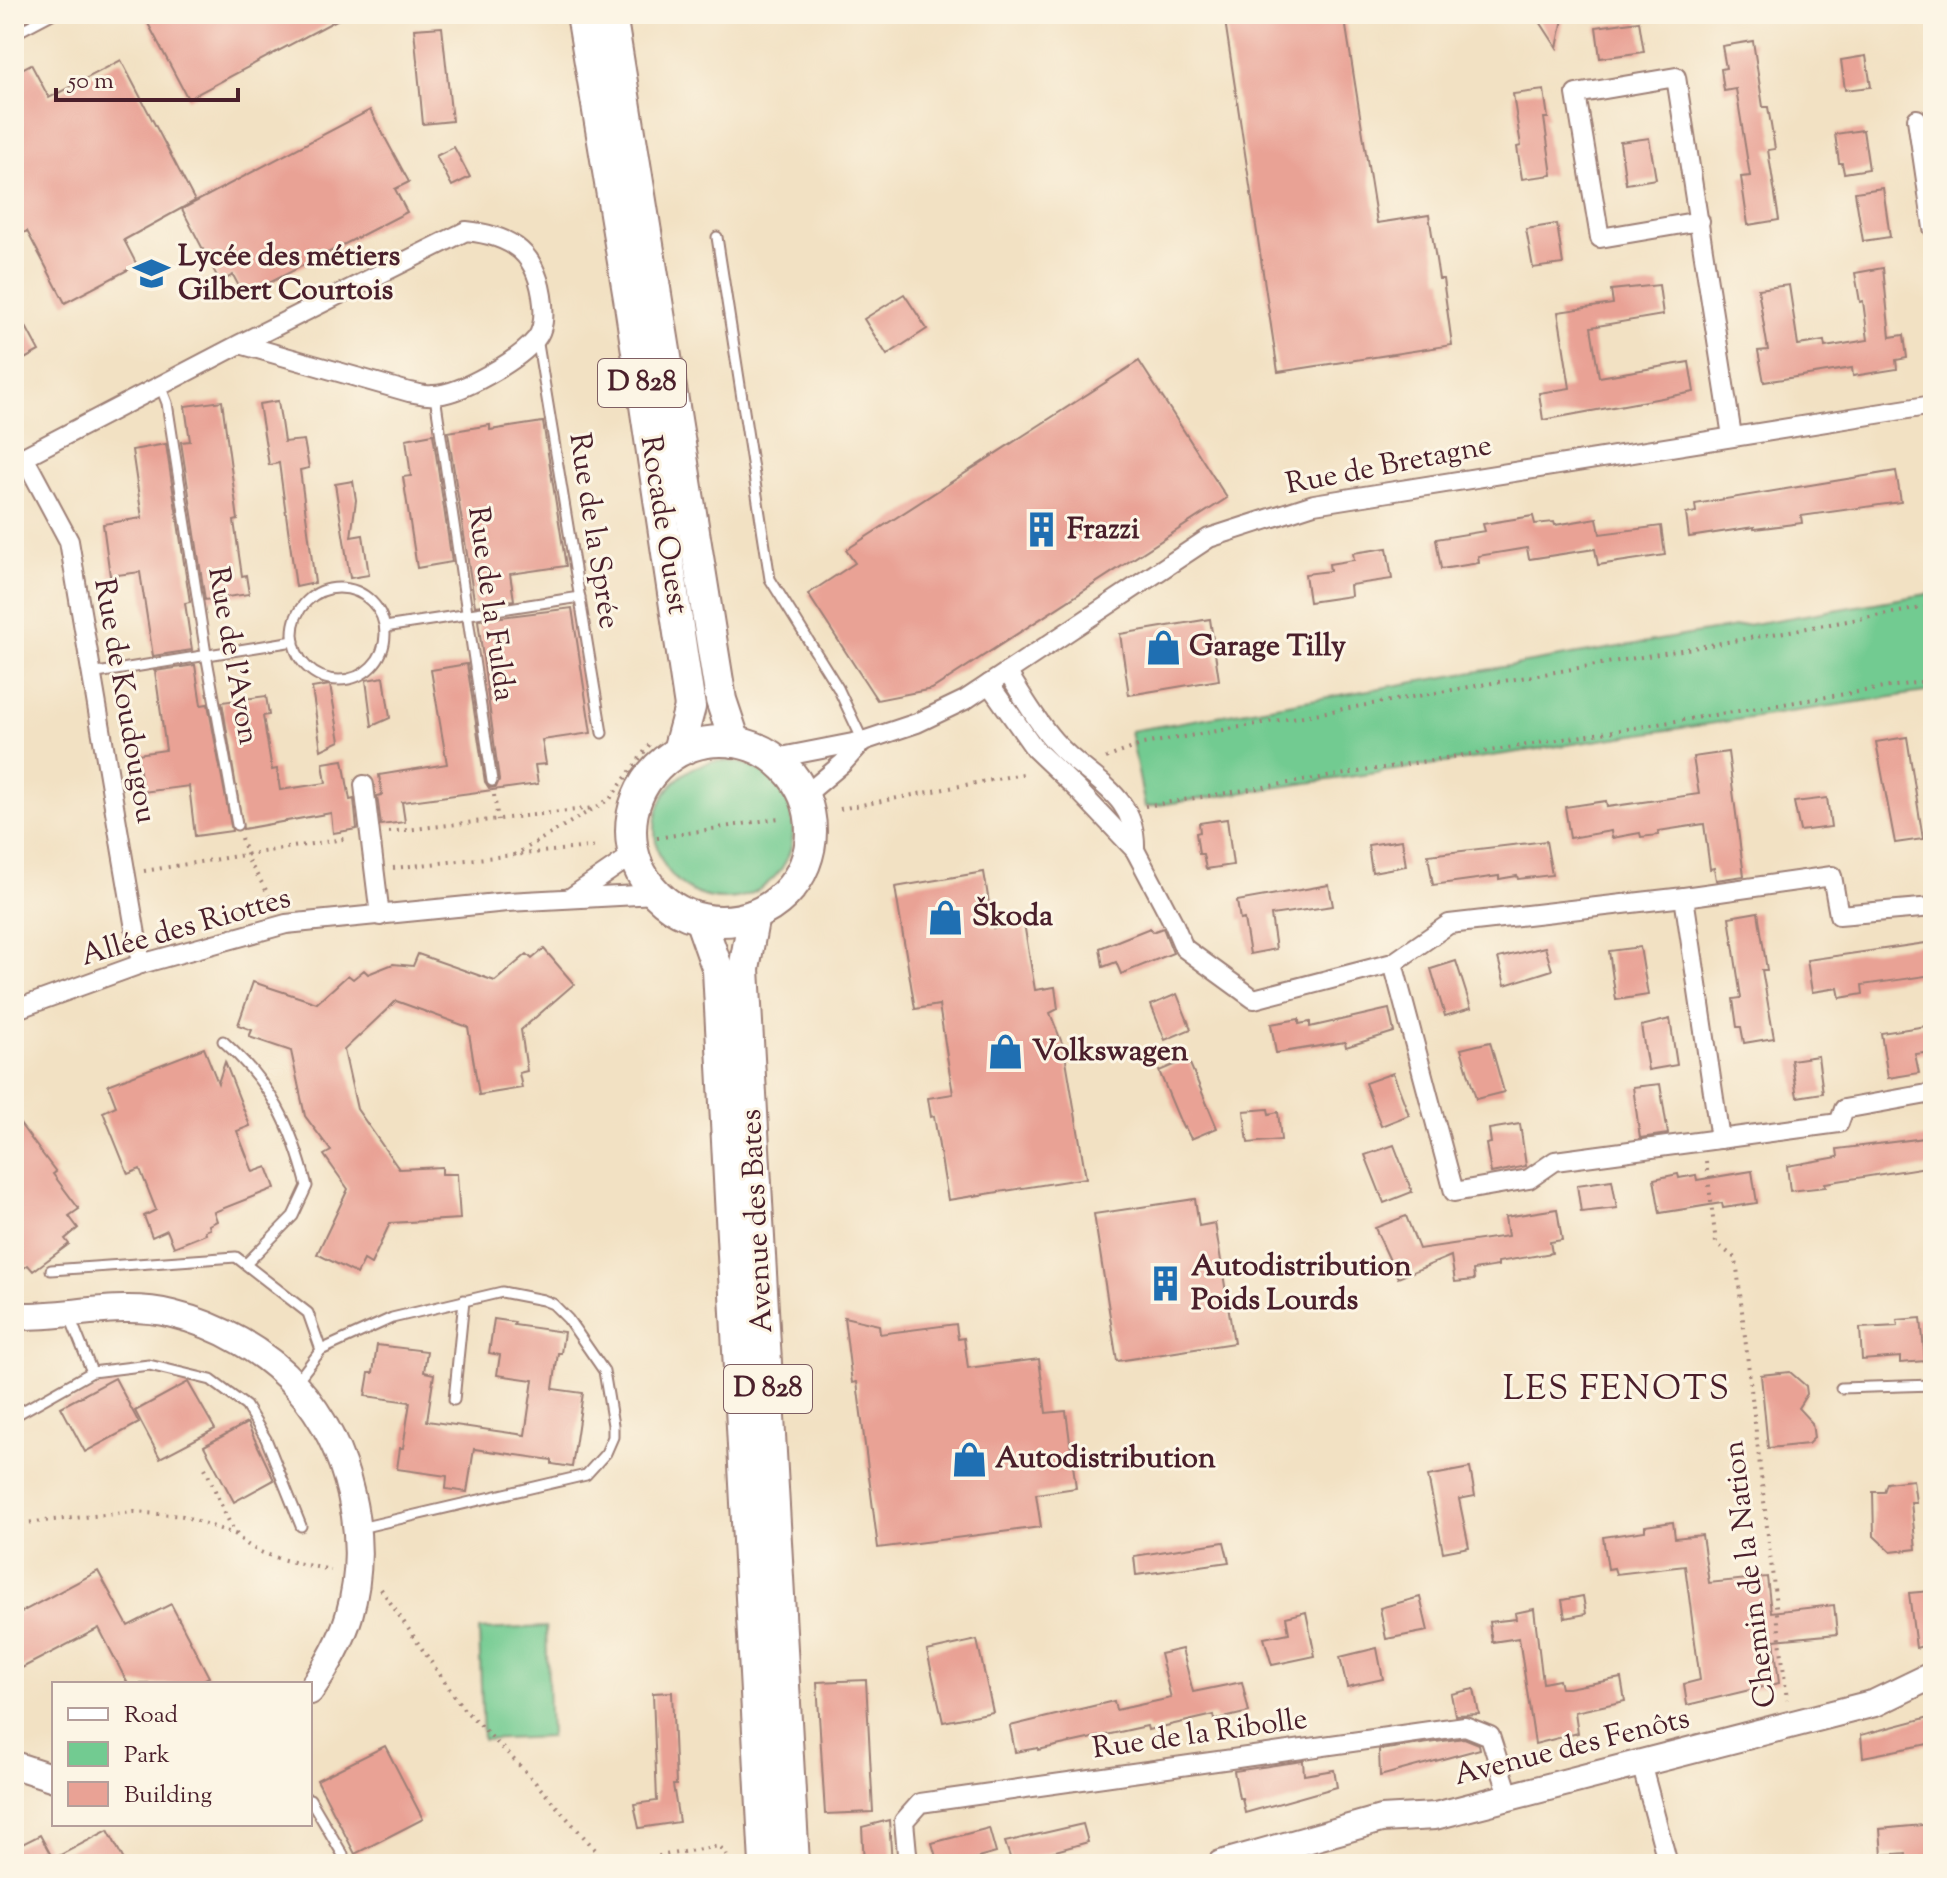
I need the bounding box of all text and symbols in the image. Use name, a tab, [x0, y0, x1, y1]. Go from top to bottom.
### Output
scale bar	[56, 52, 238, 102]
text: 50 m	[66, 65, 114, 99]
place label: Lycée des métiers Gilbert Courtois	[178, 236, 401, 313]
school or university icon: Lycée des métiers Gilbert Courtois	[133, 255, 171, 293]
road number: D 828	[598, 359, 686, 407]
street label: Rue de Bretagne	[1282, 425, 1496, 507]
street label: Rue de la Sprée	[556, 430, 630, 632]
street label: Rocade Ouest	[628, 433, 698, 617]
street label: Rue de la Fulda	[455, 504, 525, 704]
place label: Frazzi	[1067, 509, 1140, 552]
building icon: Frazzi	[1022, 511, 1060, 549]
street label: Rue de l'Avon	[195, 564, 269, 748]
street label: Rue de Koudougou	[81, 575, 167, 827]
place label: Garage Tilly	[1189, 626, 1346, 669]
shop icon: Garage Tilly	[1144, 628, 1182, 666]
street label: Allée des Riottes	[76, 878, 296, 978]
place label: Škoda	[972, 896, 1053, 939]
shop icon: Škoda	[927, 898, 965, 936]
place label: Volkswagen	[1032, 1031, 1189, 1074]
shop icon: Volkswagen	[987, 1033, 1025, 1071]
street label: Avenue des Bates	[731, 1108, 785, 1334]
place label: Autodistribution Poids Lourds	[1191, 1246, 1412, 1323]
building icon: Autodistribution Poids Lourds	[1146, 1265, 1184, 1303]
road number: D 828	[724, 1365, 812, 1413]
district label: LES FENOTS	[1503, 1366, 1731, 1415]
place label: Autodistribution	[995, 1438, 1216, 1481]
street label: Chemin de la Nation	[1713, 1438, 1789, 1710]
shop icon: Autodistribution	[950, 1440, 988, 1478]
legend	[52, 1682, 312, 1826]
street label: Avenue des Fenôts	[1450, 1698, 1694, 1798]
text: Road	[124, 1699, 178, 1733]
street label: Rue de la Ribolle	[1090, 1699, 1310, 1771]
text: Park	[124, 1739, 170, 1773]
text: Building	[124, 1779, 213, 1813]

